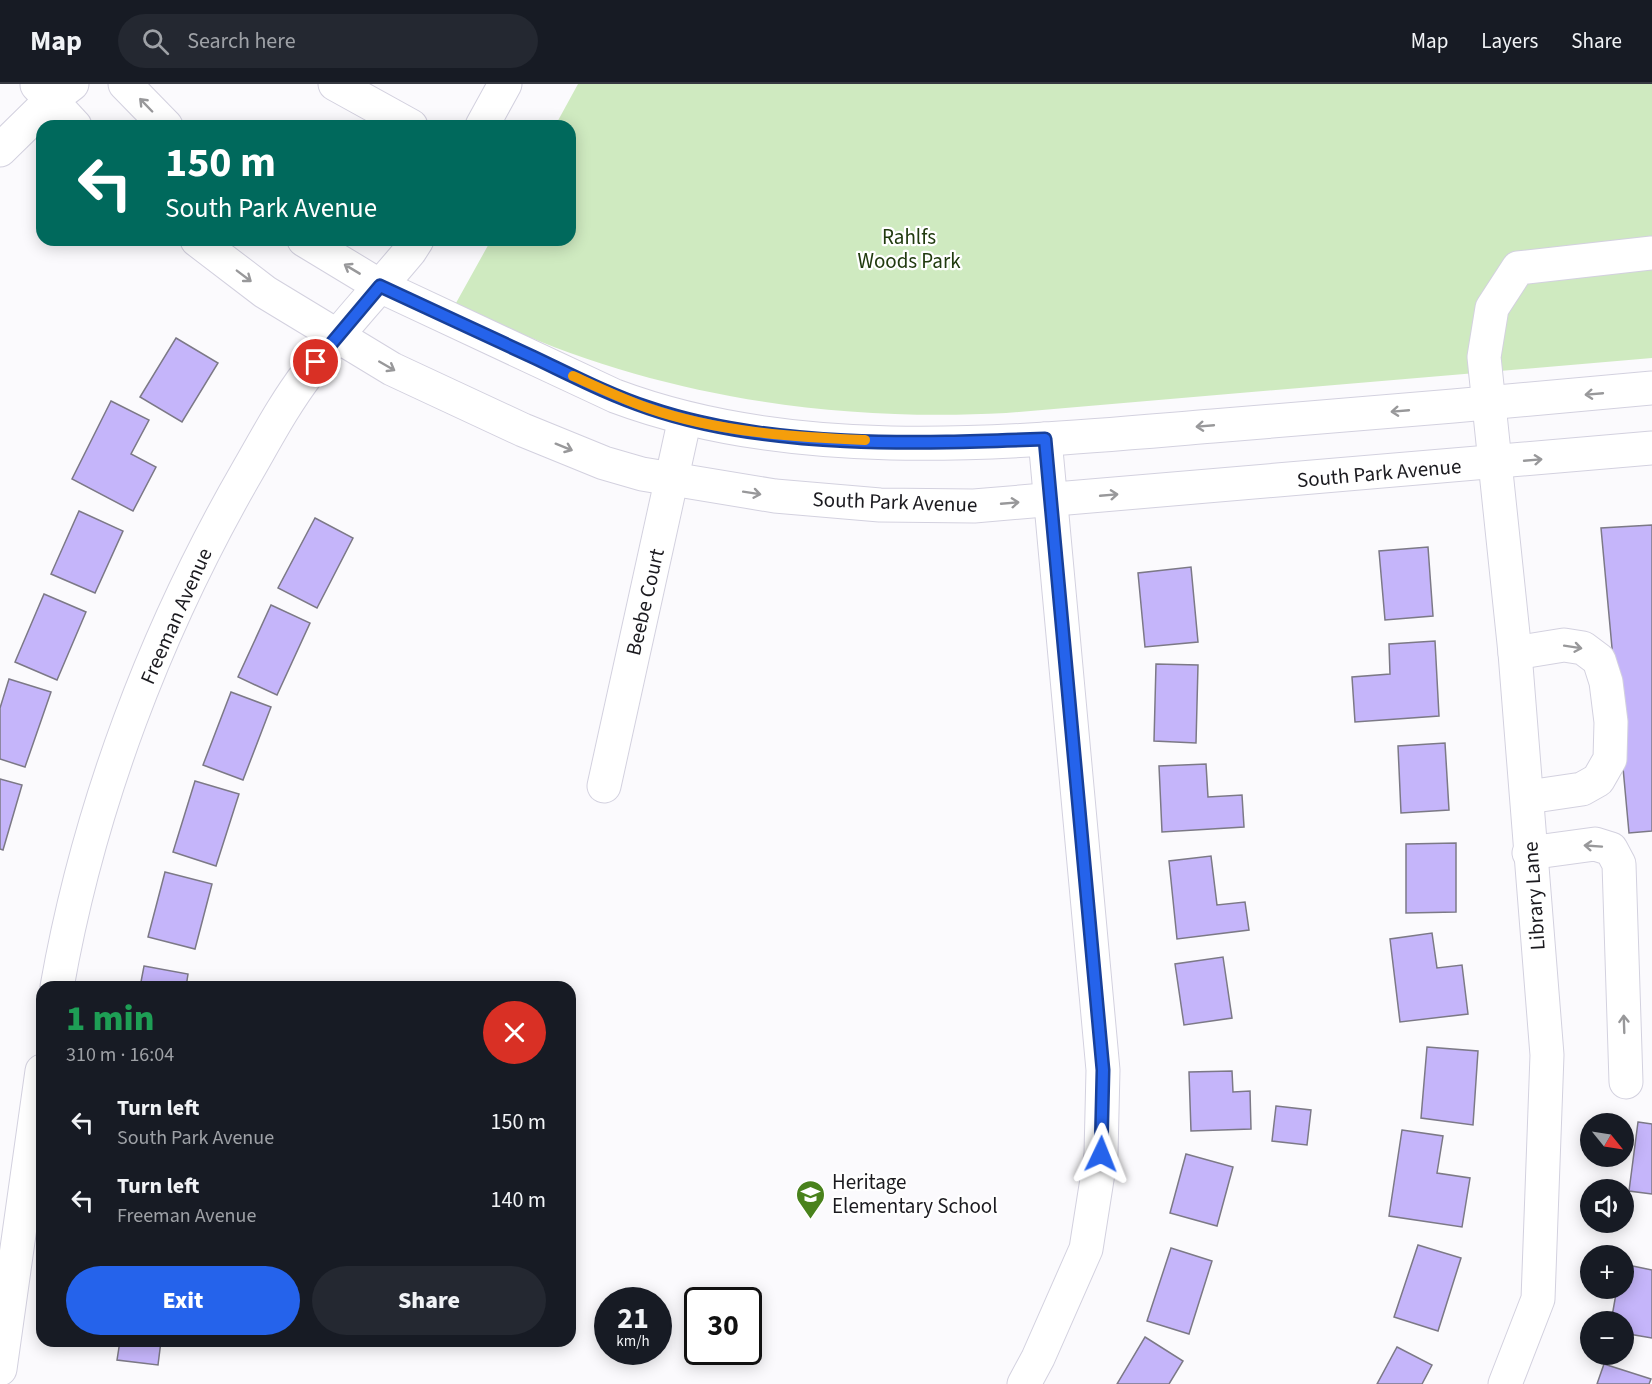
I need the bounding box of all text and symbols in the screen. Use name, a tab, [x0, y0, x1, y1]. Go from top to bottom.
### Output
search box	[118, 14, 538, 68]
text: Map	[30, 21, 82, 61]
icon: search	[139, 25, 172, 58]
text: Search here	[187, 25, 296, 57]
text: Map	[1411, 26, 1448, 56]
text: Layers	[1481, 26, 1538, 56]
text: Share	[1571, 26, 1622, 56]
one-way arrow	[138, 97, 153, 112]
text: 150 m	[165, 133, 276, 193]
icon: left	[66, 144, 144, 222]
text: South Park Avenue	[165, 189, 377, 228]
park label: Rahlfs Woods Park	[857, 222, 961, 276]
one-way arrow	[344, 263, 361, 275]
one-way arrow	[235, 270, 251, 282]
pin	[290, 336, 341, 387]
icon: arrive	[299, 345, 332, 378]
one-way arrow	[378, 360, 395, 372]
one-way arrow	[1584, 389, 1604, 400]
one-way arrow	[1390, 406, 1410, 417]
one-way arrow	[1196, 421, 1216, 432]
one-way arrow	[554, 442, 572, 453]
street label: South Park Avenue	[1296, 451, 1462, 495]
one-way arrow	[1523, 454, 1543, 465]
street label: South Park Avenue	[812, 484, 978, 520]
one-way arrow	[742, 487, 762, 498]
one-way arrow	[1098, 489, 1118, 500]
one-way arrow	[999, 497, 1019, 508]
street label: Freeman Avenue	[133, 543, 219, 689]
street label: Beebe Court	[618, 546, 672, 658]
one-way arrow	[1563, 642, 1582, 653]
one-way arrow	[1584, 840, 1604, 851]
street label: Library Lane	[1515, 841, 1553, 951]
text: 1 min	[66, 993, 154, 1044]
button: close	[483, 1001, 546, 1064]
one-way arrow	[1619, 1014, 1630, 1034]
text: 310 m · 16:04	[66, 1041, 174, 1069]
text: Turn left	[117, 1092, 199, 1124]
icon: left	[66, 1106, 99, 1139]
text: 150 m	[491, 1106, 546, 1138]
north arrow	[1580, 1113, 1634, 1167]
map controls	[1580, 1113, 1634, 1365]
position arrow	[1069, 1122, 1133, 1186]
text: South Park Avenue	[117, 1124, 274, 1152]
place label: Heritage Elementary School	[832, 1167, 998, 1221]
text: Turn left	[117, 1170, 199, 1202]
school or university icon: Heritage Elementary School	[795, 1178, 827, 1220]
button: sound	[1580, 1179, 1634, 1233]
icon: left	[66, 1184, 99, 1217]
text: 140 m	[491, 1184, 546, 1216]
text: Freeman Avenue	[117, 1202, 256, 1230]
button: +	[1580, 1245, 1634, 1299]
button: Exit	[66, 1266, 300, 1335]
button: Share	[312, 1266, 546, 1335]
speed limit sign: 30	[684, 1287, 762, 1365]
text: 21	[617, 1297, 649, 1340]
button: −	[1580, 1311, 1634, 1365]
text: km/h	[616, 1331, 650, 1352]

